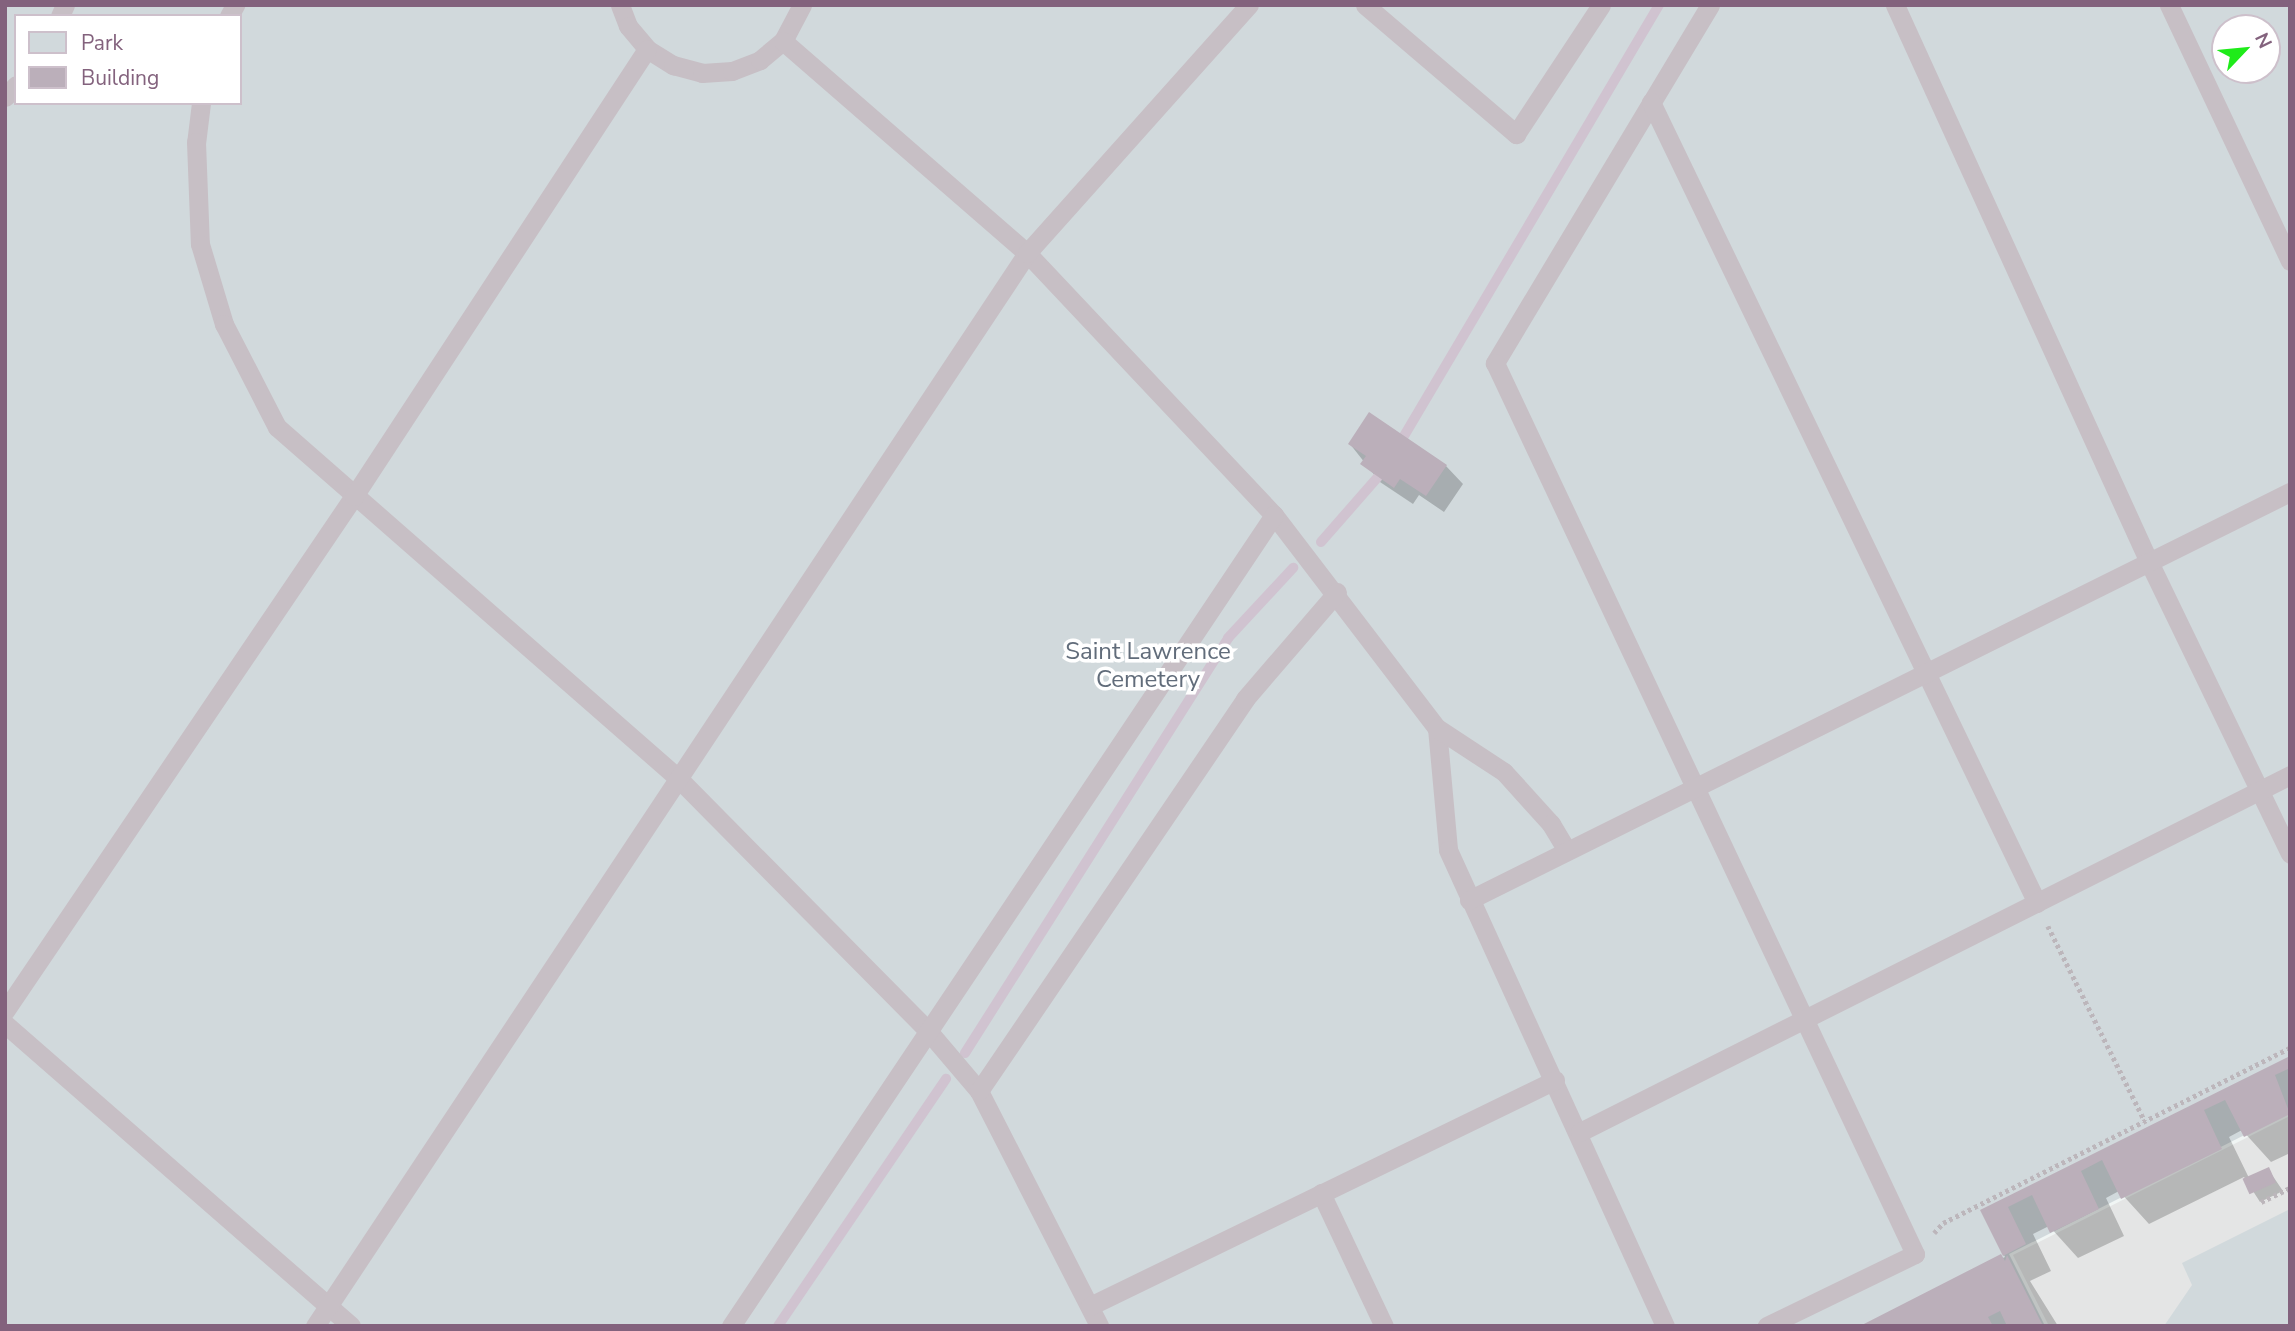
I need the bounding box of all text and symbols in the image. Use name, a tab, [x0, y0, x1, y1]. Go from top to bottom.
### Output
legend	[14, 14, 242, 105]
north arrow	[2211, 14, 2281, 84]
text: Park	[81, 29, 123, 57]
text: N	[2248, 29, 2278, 53]
text: Building	[81, 64, 159, 92]
park label: Saint Lawrence Cemetery	[1065, 638, 1231, 694]

